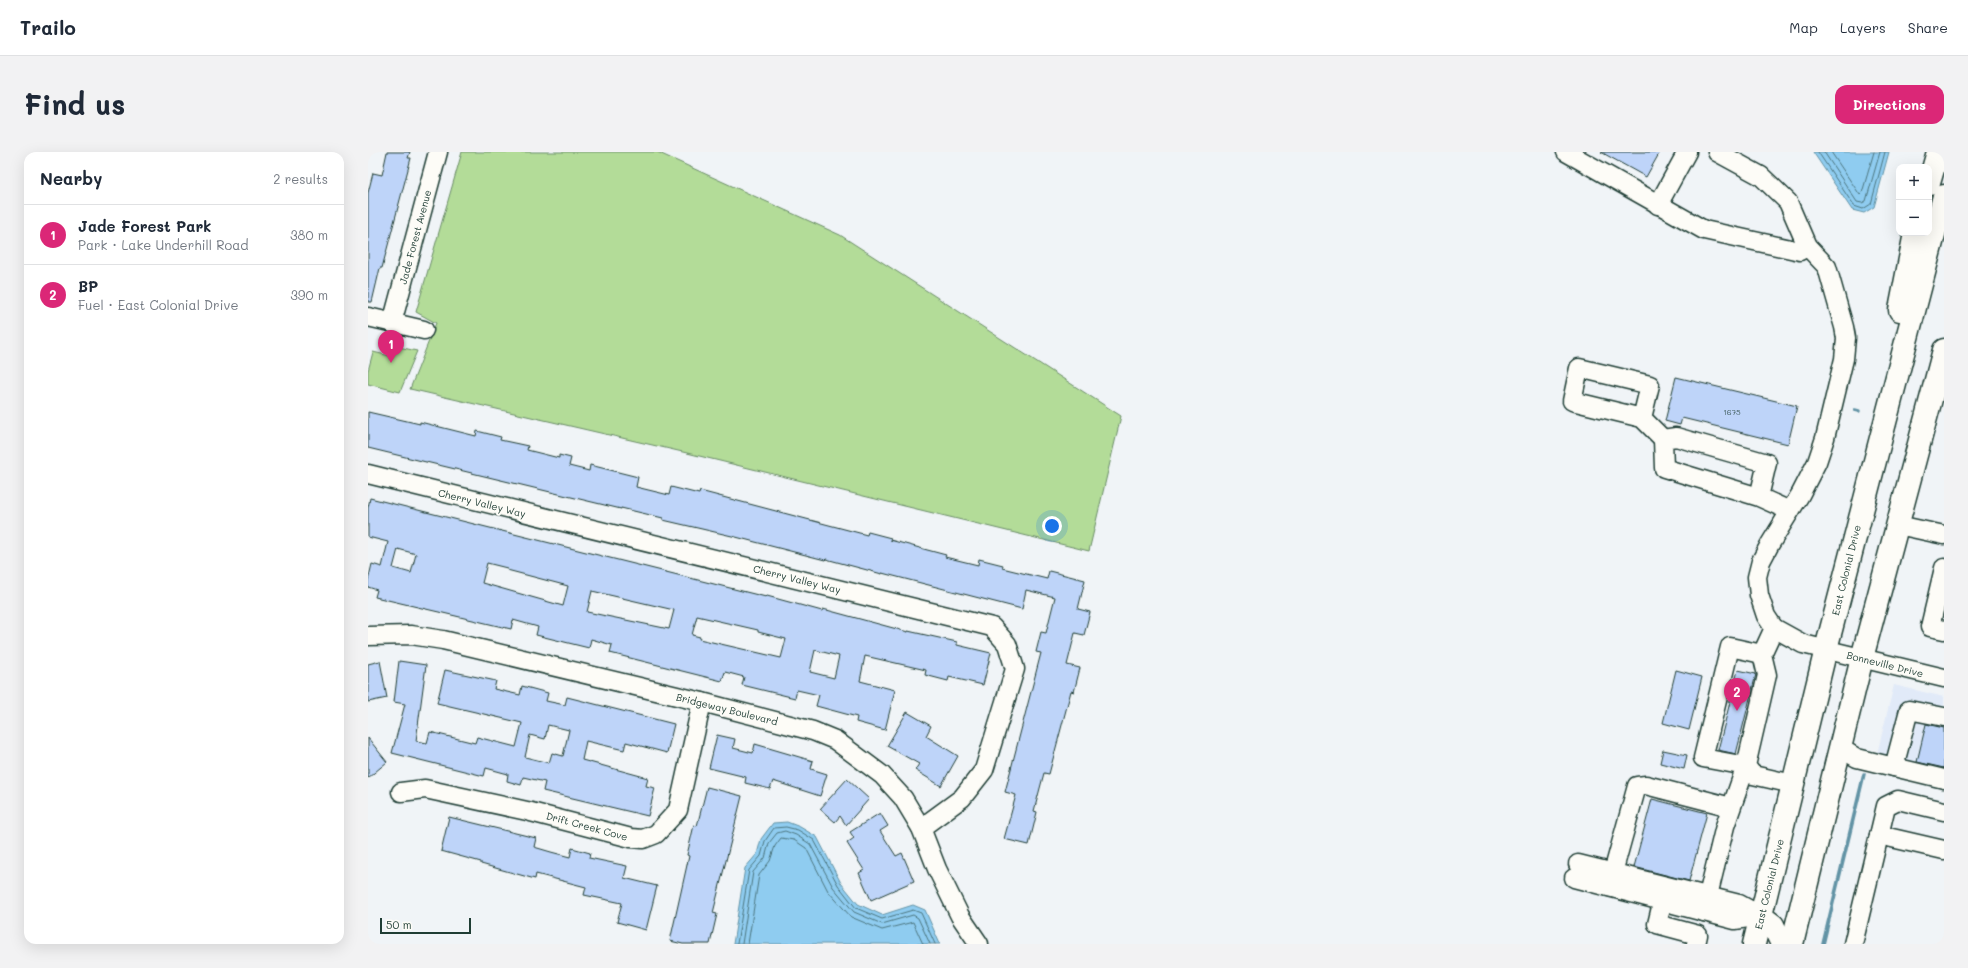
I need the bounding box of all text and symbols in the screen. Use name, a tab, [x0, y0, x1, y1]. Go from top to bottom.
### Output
text: Trailo	[20, 15, 76, 40]
text: Map	[1789, 18, 1818, 37]
text: Layers	[1840, 18, 1886, 37]
text: Share	[1908, 18, 1948, 37]
button: Directions	[1835, 85, 1944, 124]
text: Find us	[24, 86, 125, 122]
map controls	[1896, 164, 1932, 236]
button: +	[1896, 164, 1932, 200]
text: Nearby	[40, 167, 102, 189]
text: 2 results	[273, 170, 328, 187]
street label: Jade Forest Avenue	[396, 188, 434, 286]
button: −	[1896, 200, 1932, 236]
text: Jade Forest Park	[78, 216, 211, 236]
text: 1	[50, 226, 56, 243]
text: 380 m	[290, 226, 328, 243]
text: Park · Lake Underhill Road	[78, 236, 249, 253]
text: BP	[78, 276, 98, 296]
text: 2	[49, 286, 57, 303]
text: 390 m	[290, 286, 328, 303]
text: Fuel · East Colonial Drive	[78, 296, 238, 313]
pin: 1	[378, 330, 404, 363]
house number: 1675	[1723, 407, 1741, 417]
street label: Cherry Valley Way	[437, 485, 527, 521]
your location	[1042, 516, 1062, 536]
street label: East Colonial Drive	[1828, 523, 1864, 617]
street label: Cherry Valley Way	[752, 561, 842, 597]
street label: Bonneville Drive	[1845, 648, 1925, 680]
pin: 2	[1724, 678, 1750, 711]
street label: Bridgeway Boulevard	[675, 690, 779, 728]
street label: Drift Creek Cove	[545, 808, 629, 844]
street label: East Colonial Drive	[1751, 837, 1787, 931]
scale bar	[380, 916, 471, 935]
text: 50 m	[386, 917, 412, 932]

